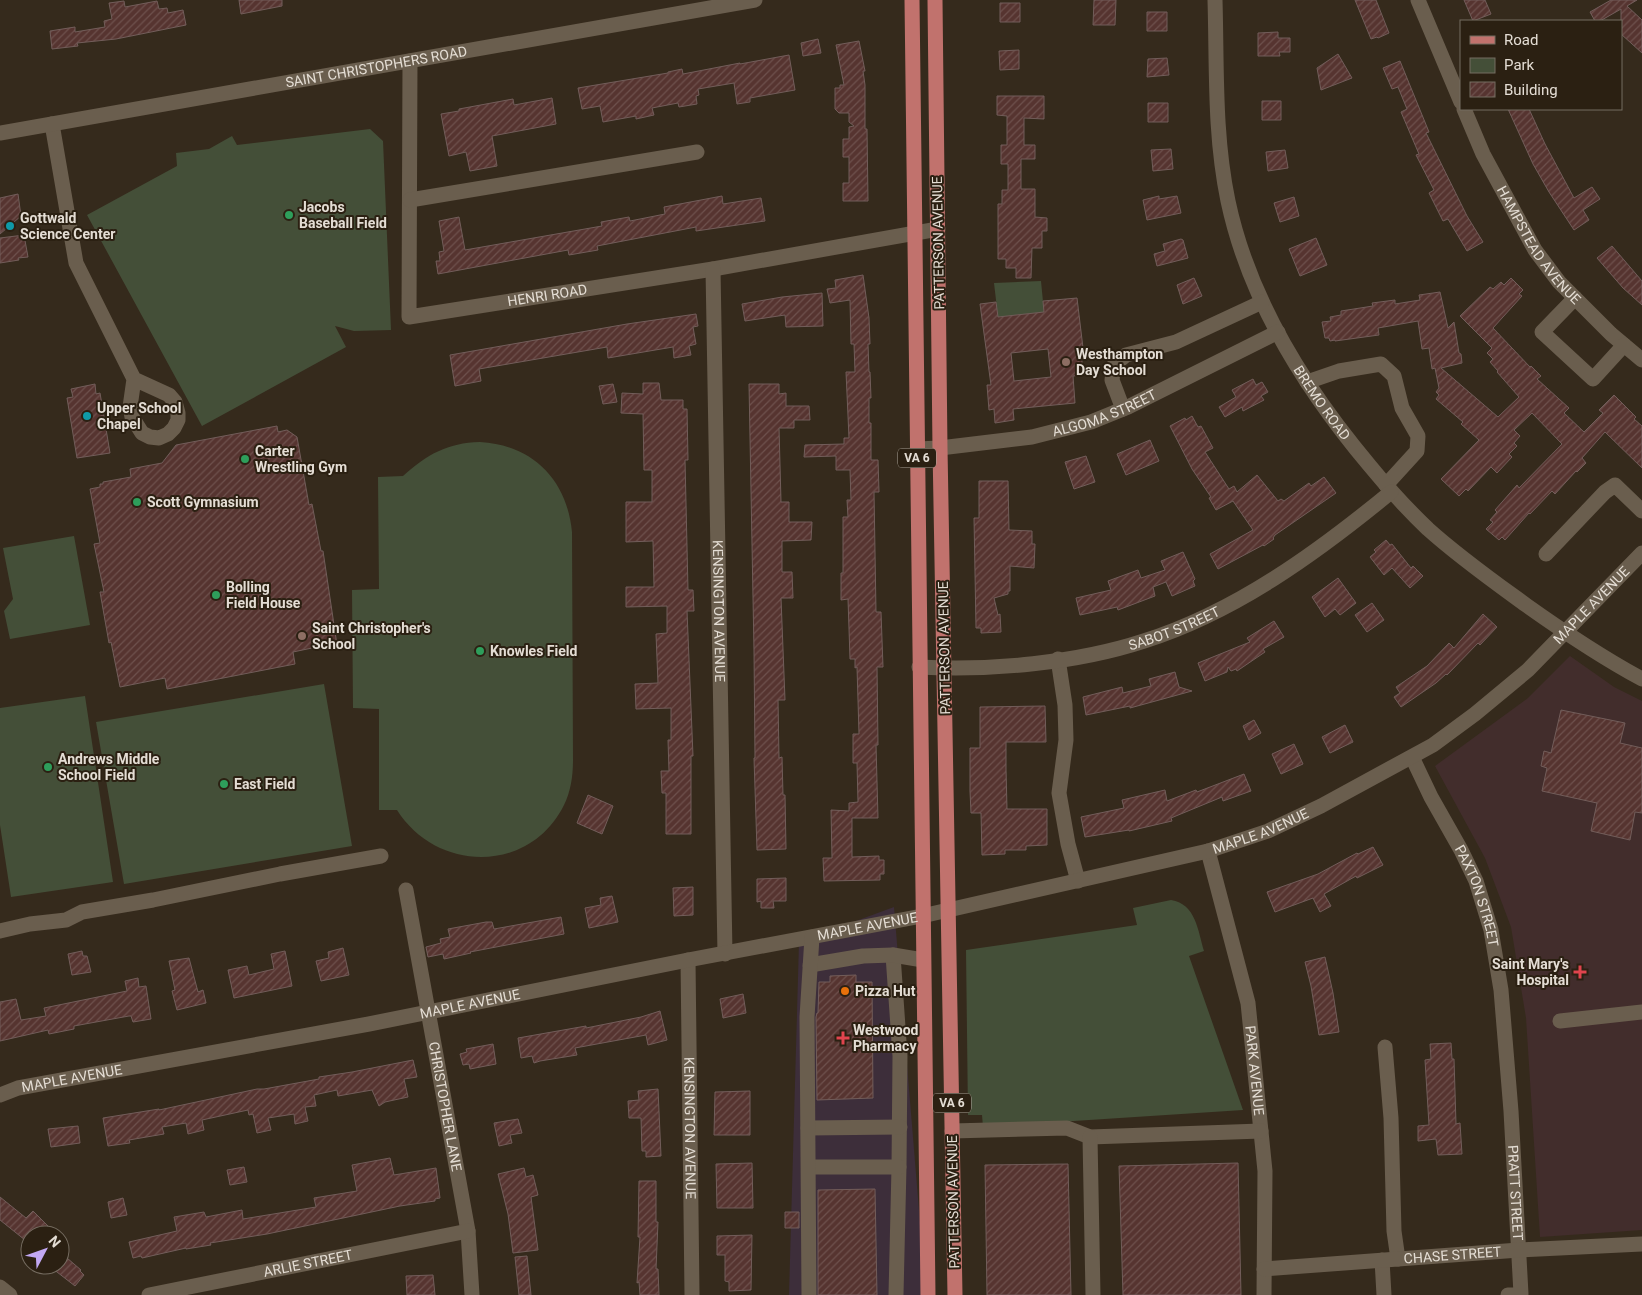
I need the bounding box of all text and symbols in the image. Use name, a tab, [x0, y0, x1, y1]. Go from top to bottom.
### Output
legend	[1460, 20, 1622, 110]
text: Road	[1504, 31, 1538, 49]
street label: SAINT CHRISTOPHERS ROAD	[284, 43, 468, 91]
text: Park	[1504, 56, 1535, 74]
text: Building	[1504, 81, 1558, 99]
street label: PATTERSON AVENUE	[929, 176, 947, 310]
street label: HAMPSTEAD AVENUE	[1494, 183, 1584, 307]
place label: Jacobs Baseball Field	[299, 199, 387, 231]
marker: Jacobs Baseball Field	[283, 209, 295, 221]
place label: Gottwald Science Center	[20, 210, 115, 242]
marker: Gottwald Science Center	[4, 220, 16, 232]
street label: HENRI ROAD	[506, 281, 588, 309]
place label: Westhampton Day School	[1076, 346, 1163, 378]
marker: Westhampton Day School	[1060, 356, 1072, 368]
street label: BREMO ROAD	[1291, 363, 1354, 443]
street label: ALGOMA STREET	[1051, 386, 1160, 440]
place label: Upper School Chapel	[97, 400, 181, 432]
marker: Upper School Chapel	[81, 410, 93, 422]
place label: Carter Wrestling Gym	[255, 443, 347, 475]
road number: VA 6	[898, 448, 936, 468]
marker: Carter Wrestling Gym	[239, 453, 251, 465]
place label: Scott Gymnasium	[147, 494, 259, 510]
marker: Scott Gymnasium	[131, 496, 143, 508]
street label: KENSINGTON AVENUE	[710, 540, 728, 682]
street label: MAPLE AVENUE	[1550, 563, 1633, 647]
place label: Bolling Field House	[226, 579, 301, 611]
street label: PATTERSON AVENUE	[935, 581, 953, 715]
marker: Bolling Field House	[210, 589, 222, 601]
street label: SABOT STREET	[1126, 603, 1223, 653]
place label: Saint Christopher's School	[312, 620, 431, 652]
marker: Saint Christopher's School	[296, 630, 308, 642]
place label: Knowles Field	[490, 643, 577, 659]
marker: Knowles Field	[474, 645, 486, 657]
place label: Andrews Middle School Field	[58, 751, 160, 783]
marker: Andrews Middle School Field	[42, 761, 54, 773]
place label: East Field	[234, 776, 295, 792]
marker: East Field	[218, 778, 230, 790]
street label: MAPLE AVENUE	[1210, 805, 1311, 857]
street label: PAXTON STREET	[1452, 842, 1502, 948]
street label: MAPLE AVENUE	[816, 909, 919, 944]
place label: Saint Mary's Hospital	[1492, 956, 1569, 988]
marker: Saint Mary's Hospital	[1573, 965, 1587, 979]
place label: Pizza Hut	[855, 983, 916, 999]
marker: Pizza Hut	[839, 985, 851, 997]
street label: MAPLE AVENUE	[418, 986, 521, 1022]
place label: Westwood Pharmacy	[853, 1022, 919, 1054]
street label: PARK AVENUE	[1242, 1025, 1267, 1116]
marker: Westwood Pharmacy	[837, 1032, 849, 1044]
street label: CHRISTOPHER LANE	[426, 1040, 465, 1173]
street label: KENSINGTON AVENUE	[681, 1057, 699, 1199]
street label: MAPLE AVENUE	[20, 1061, 123, 1095]
road number: VA 6	[933, 1094, 971, 1112]
street label: PATTERSON AVENUE	[944, 1135, 962, 1269]
street label: PRATT STREET	[1505, 1145, 1526, 1242]
north arrow	[20, 1225, 70, 1275]
text: N	[46, 1232, 64, 1250]
street label: CHASE STREET	[1403, 1243, 1503, 1267]
street label: ARLIE STREET	[262, 1246, 354, 1280]

